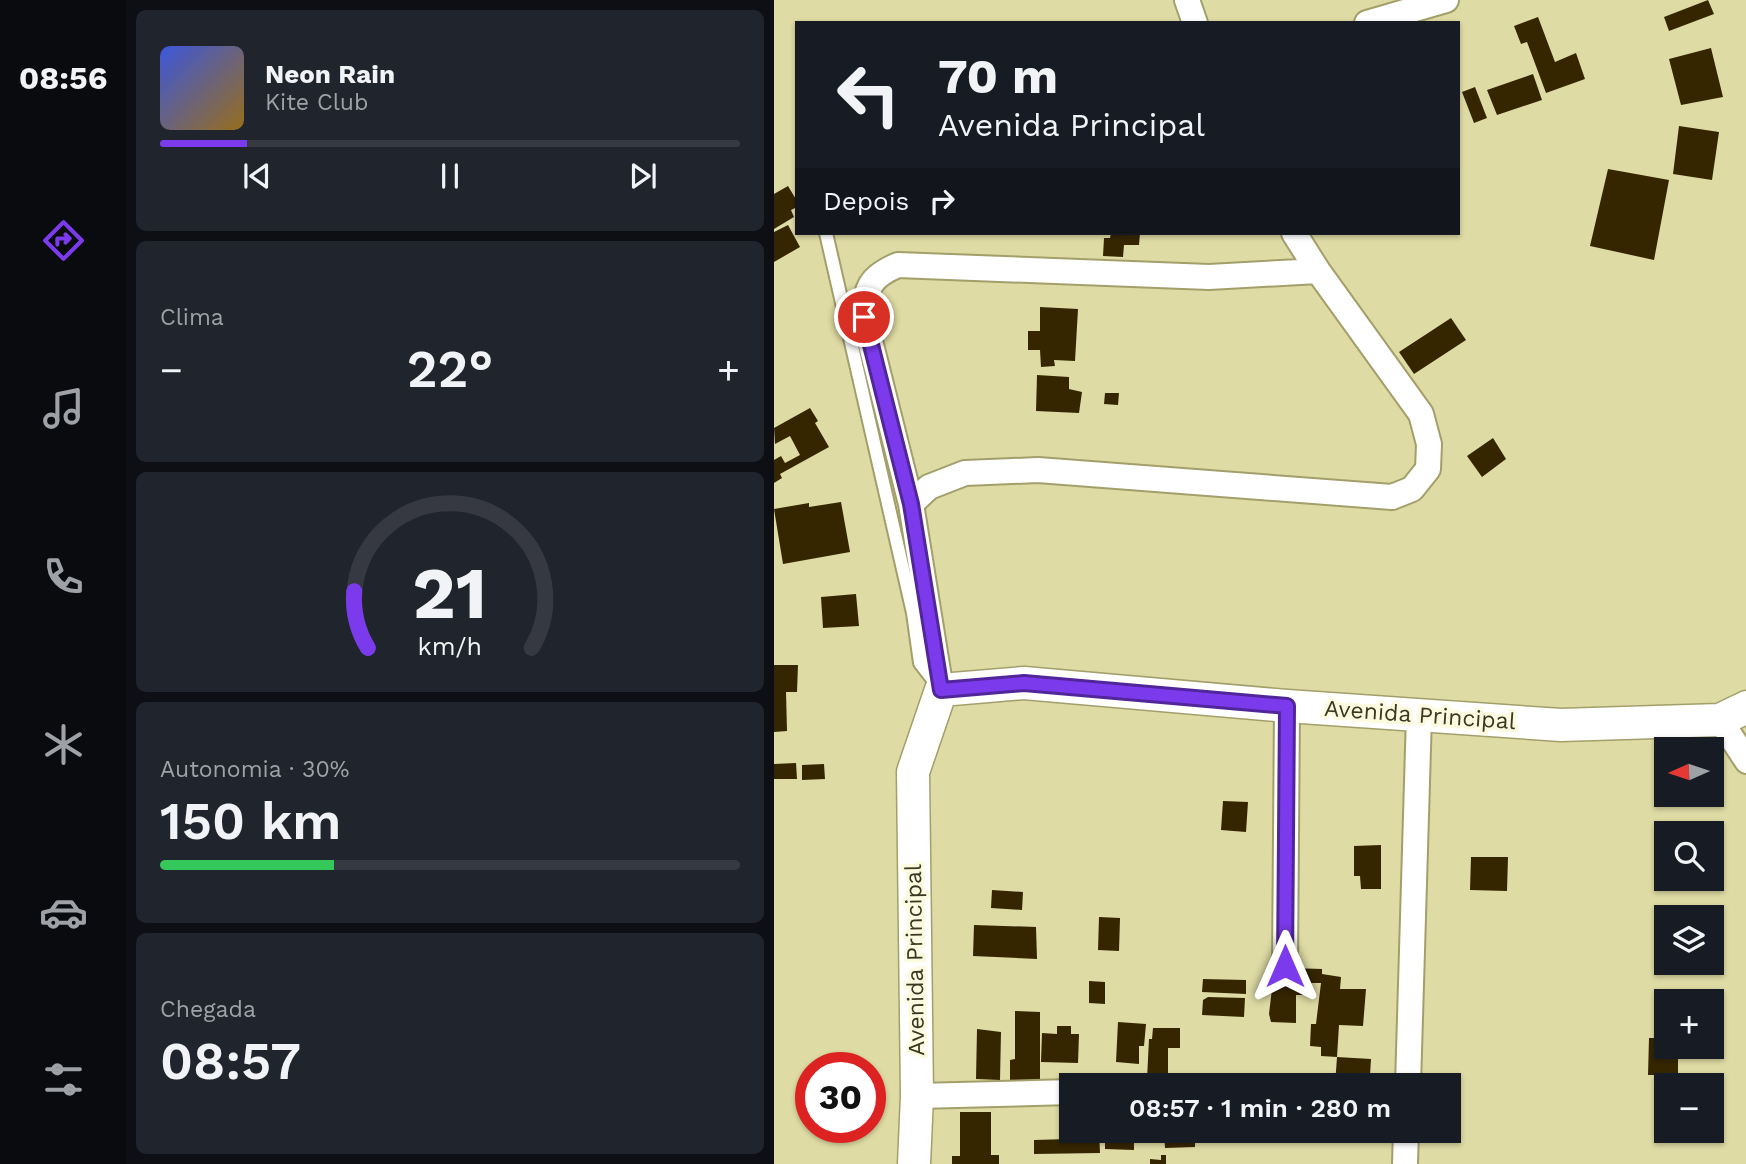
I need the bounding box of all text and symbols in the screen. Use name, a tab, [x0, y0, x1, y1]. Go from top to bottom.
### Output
text: 70 m	[938, 47, 1058, 105]
icon: left	[823, 49, 914, 140]
text: 08:56	[19, 59, 107, 97]
text: Neon Rain	[265, 59, 395, 89]
text: Kite Club	[265, 89, 368, 116]
text: Avenida Principal	[938, 106, 1205, 144]
icon: previous	[238, 157, 276, 195]
icon: pause	[431, 157, 469, 195]
icon: next	[624, 157, 662, 195]
icon: right	[923, 182, 961, 220]
text: Depois	[823, 186, 909, 216]
icon: directions	[39, 216, 88, 265]
pin	[834, 287, 894, 347]
icon: arrive	[845, 298, 883, 336]
text: Clima	[160, 304, 224, 331]
text: 22°	[407, 339, 493, 400]
text: −	[160, 348, 183, 392]
text: +	[717, 348, 740, 392]
icon: music	[39, 384, 88, 433]
text: 21	[413, 550, 487, 636]
icon: phone	[39, 552, 88, 601]
text: km/h	[418, 632, 482, 661]
street label: Avenida Principal	[1323, 695, 1517, 735]
icon: climate	[39, 720, 88, 769]
north arrow	[1654, 737, 1724, 807]
map controls	[1654, 737, 1724, 1143]
text: Autonomia · 30%	[160, 756, 349, 783]
text: 150 km	[160, 791, 341, 852]
button: search	[1654, 821, 1724, 891]
street label: Avenida Principal	[900, 864, 930, 1056]
icon: car	[39, 888, 88, 937]
button: layers	[1654, 905, 1724, 975]
position arrow	[1248, 929, 1322, 1003]
button: +	[1654, 989, 1724, 1059]
text: Chegada	[160, 996, 256, 1023]
text: 08:57	[160, 1031, 301, 1092]
speed limit sign: 30	[795, 1052, 886, 1143]
icon: filters	[39, 1055, 88, 1104]
button: −	[1654, 1073, 1724, 1143]
text: 08:57 · 1 min · 280 m	[1129, 1093, 1391, 1123]

